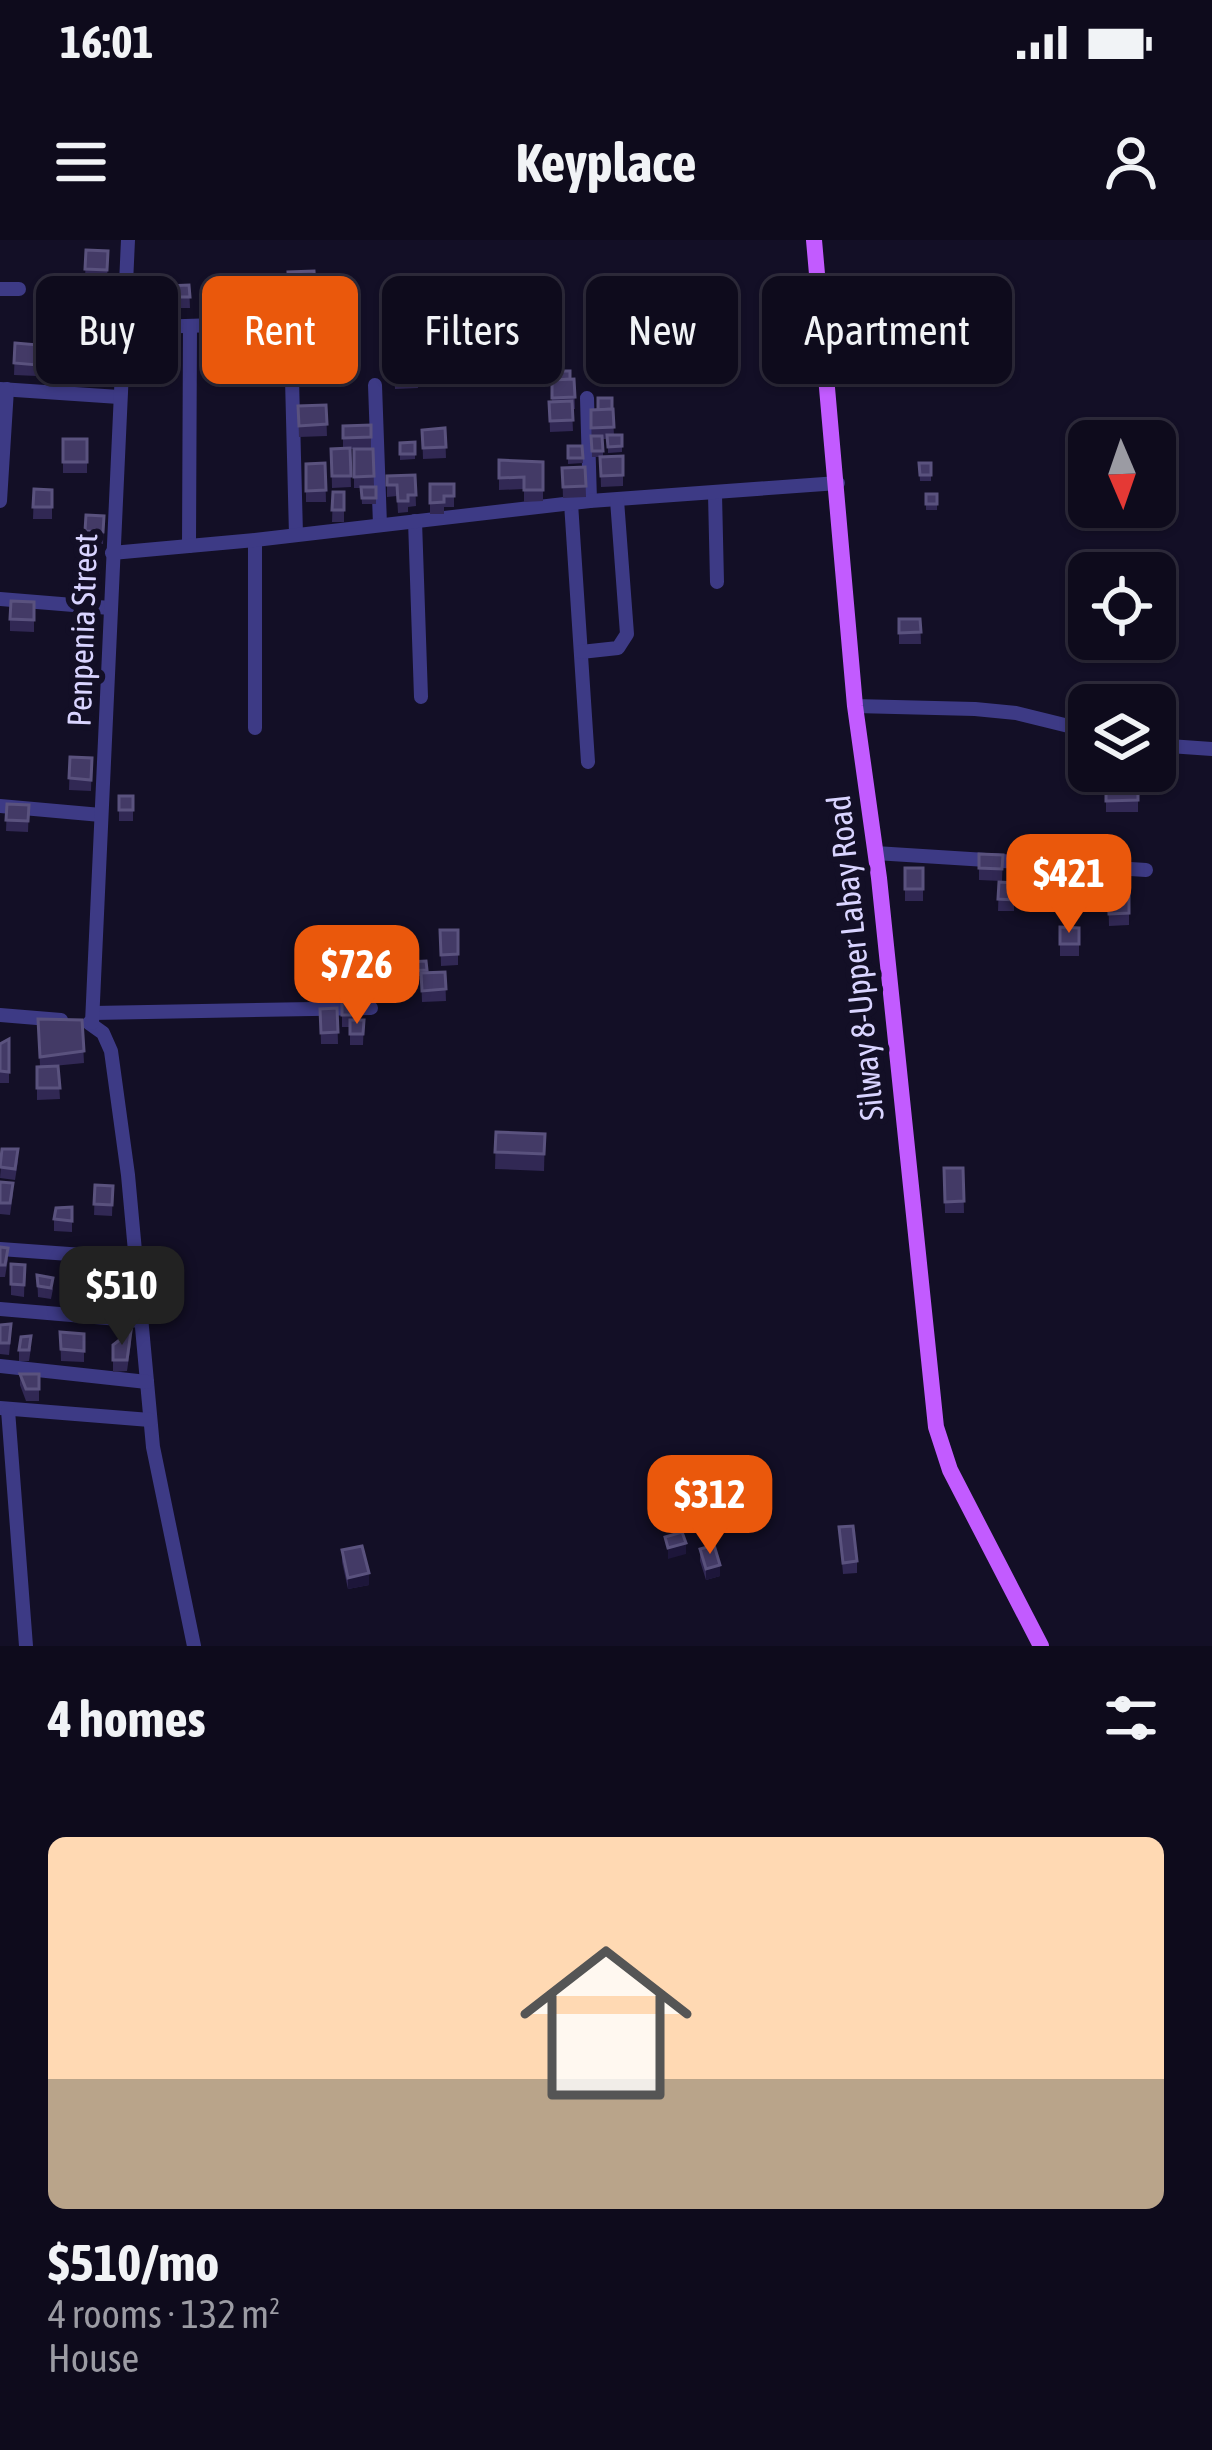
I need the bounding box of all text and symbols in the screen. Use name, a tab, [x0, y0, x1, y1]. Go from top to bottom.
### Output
text: 16:01	[60, 16, 154, 68]
icon: menu	[48, 129, 114, 195]
icon: person	[1098, 129, 1164, 195]
text: Keyplace	[515, 132, 697, 193]
chip: Buy	[36, 276, 178, 384]
chip: Rent	[202, 276, 358, 384]
chip: Filters	[382, 276, 562, 384]
chip: New	[586, 276, 738, 384]
chip: Apartment	[762, 276, 1012, 384]
north arrow	[1068, 420, 1176, 528]
map controls	[1068, 420, 1176, 792]
street label: Penpenia Street	[60, 533, 104, 727]
button: locate	[1068, 552, 1176, 660]
button: layers	[1068, 684, 1176, 792]
street label: Silway 8-Upper Labay Road	[819, 794, 891, 1122]
pin: $421	[998, 834, 1140, 936]
text: $421	[1033, 851, 1105, 895]
pin: $726	[286, 925, 428, 1027]
text: $726	[321, 942, 393, 986]
pin: $510	[51, 1246, 193, 1348]
text: $510	[86, 1263, 158, 1307]
pin: $312	[639, 1455, 781, 1557]
text: $312	[674, 1472, 746, 1516]
icon: filters	[1098, 1685, 1164, 1751]
text: 4 homes	[48, 1689, 206, 1748]
icon: home	[498, 1915, 714, 2131]
text: $510/mo	[48, 2233, 219, 2292]
text: 4 rooms · 132 m²	[48, 2292, 280, 2336]
text: House	[48, 2336, 139, 2380]

